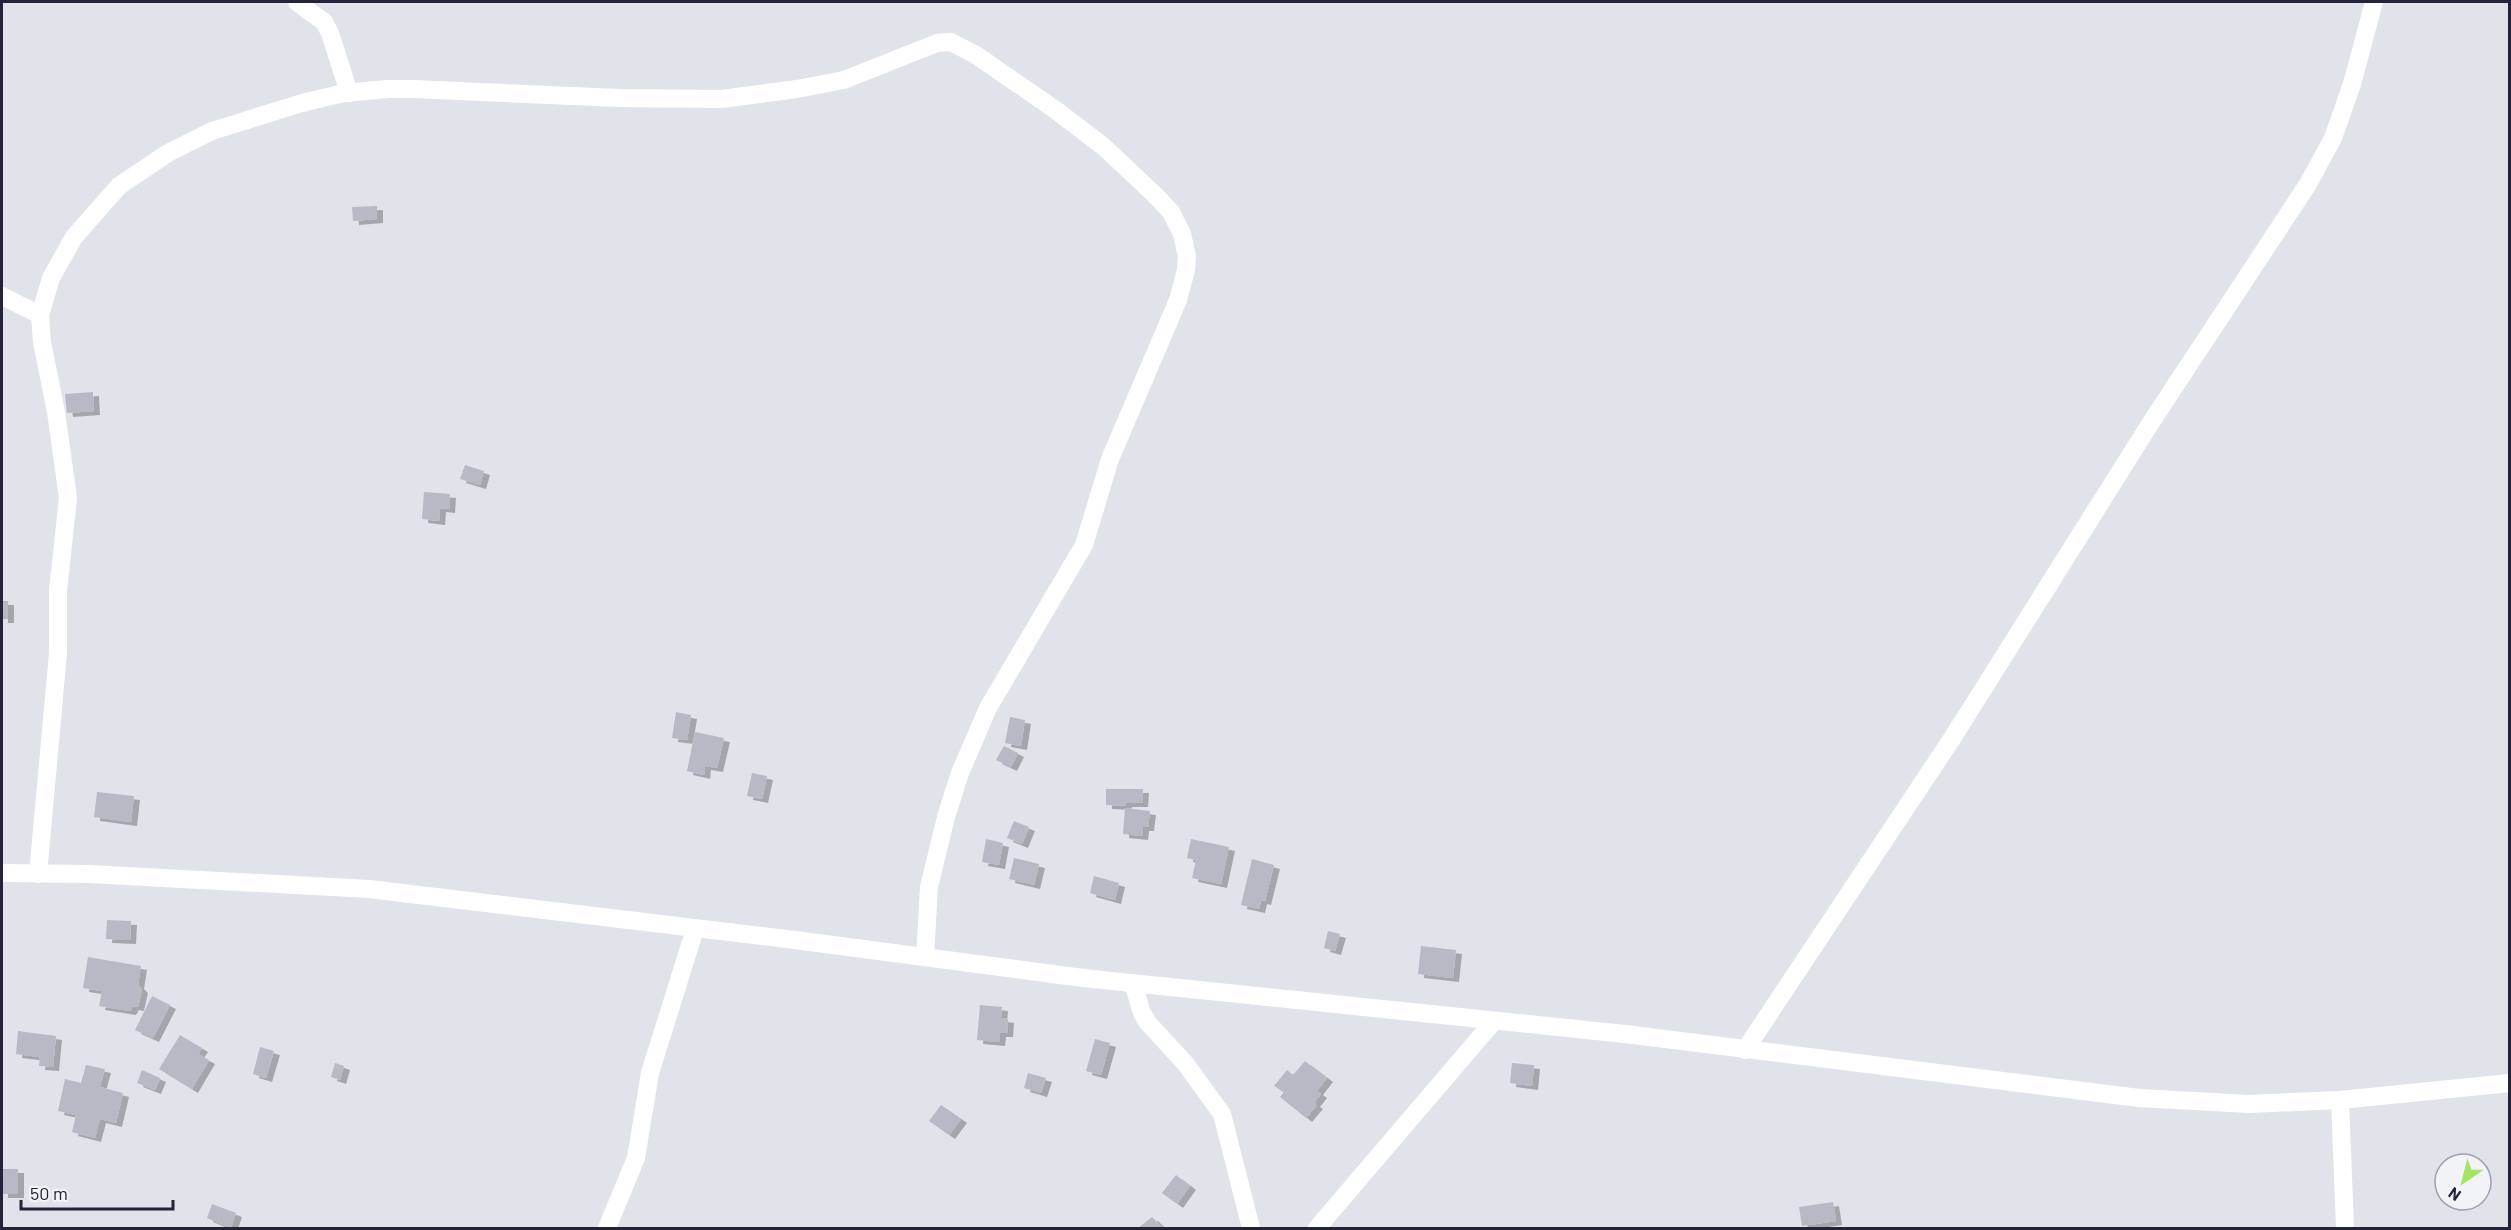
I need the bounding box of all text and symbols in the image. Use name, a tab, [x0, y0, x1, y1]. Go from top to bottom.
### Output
north arrow	[2433, 1152, 2493, 1212]
scale bar	[21, 1173, 172, 1211]
text: 50 m	[30, 1182, 68, 1204]
text: N	[2444, 1184, 2464, 1206]

